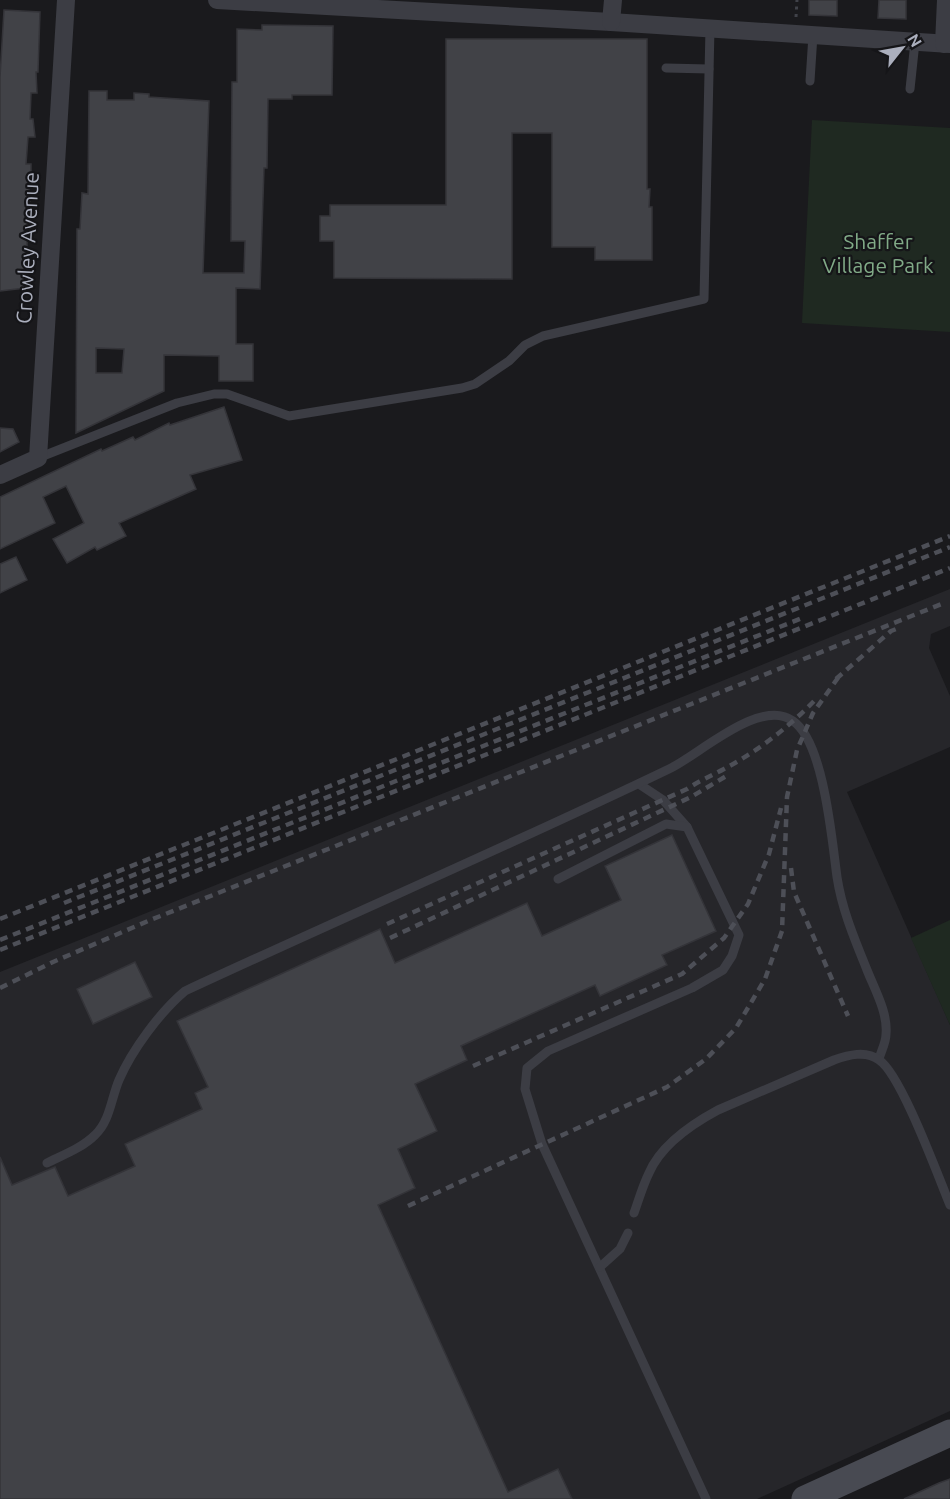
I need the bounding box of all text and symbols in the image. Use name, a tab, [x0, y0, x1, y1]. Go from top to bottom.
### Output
north arrow	[872, 18, 932, 78]
text: N	[904, 31, 926, 50]
street label: Crowley Avenue	[11, 171, 43, 325]
park label: Shaffer Village Park	[822, 229, 934, 277]

